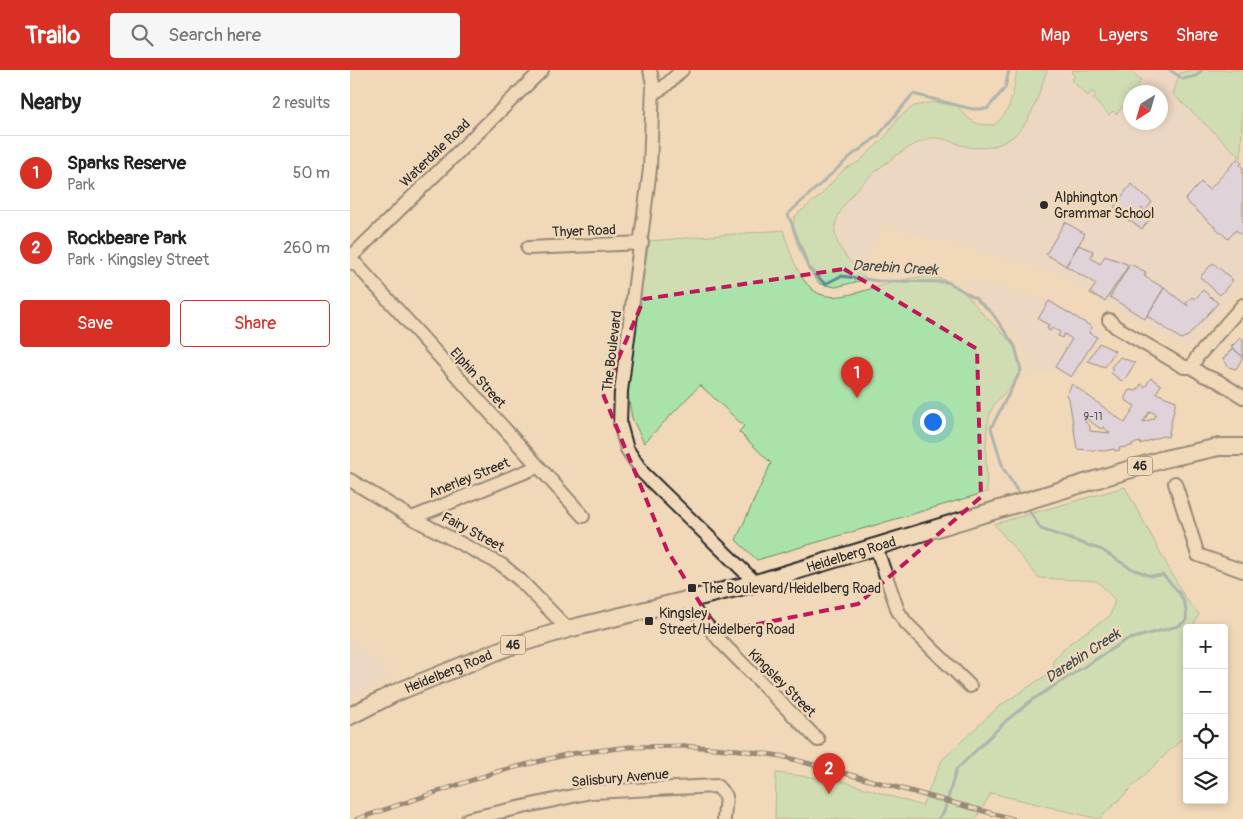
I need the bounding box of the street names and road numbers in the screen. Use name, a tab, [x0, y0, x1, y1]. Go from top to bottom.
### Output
street label: Waterdale Road	[396, 115, 474, 191]
street label: Thyer Road	[552, 221, 616, 241]
street label: The Boulevard	[599, 309, 625, 392]
street label: Elphin Street	[447, 344, 510, 412]
street label: Anerley Street	[426, 454, 512, 502]
road number: 46	[1128, 456, 1152, 476]
street label: Fairy Street	[439, 508, 508, 556]
street label: Heidelberg Road	[804, 532, 898, 576]
road number: 46	[500, 636, 526, 654]
street label: Kingsley Street	[744, 645, 820, 721]
street label: Heidelberg Road	[402, 646, 495, 697]
street label: Salisbury Avenue	[571, 765, 670, 791]

